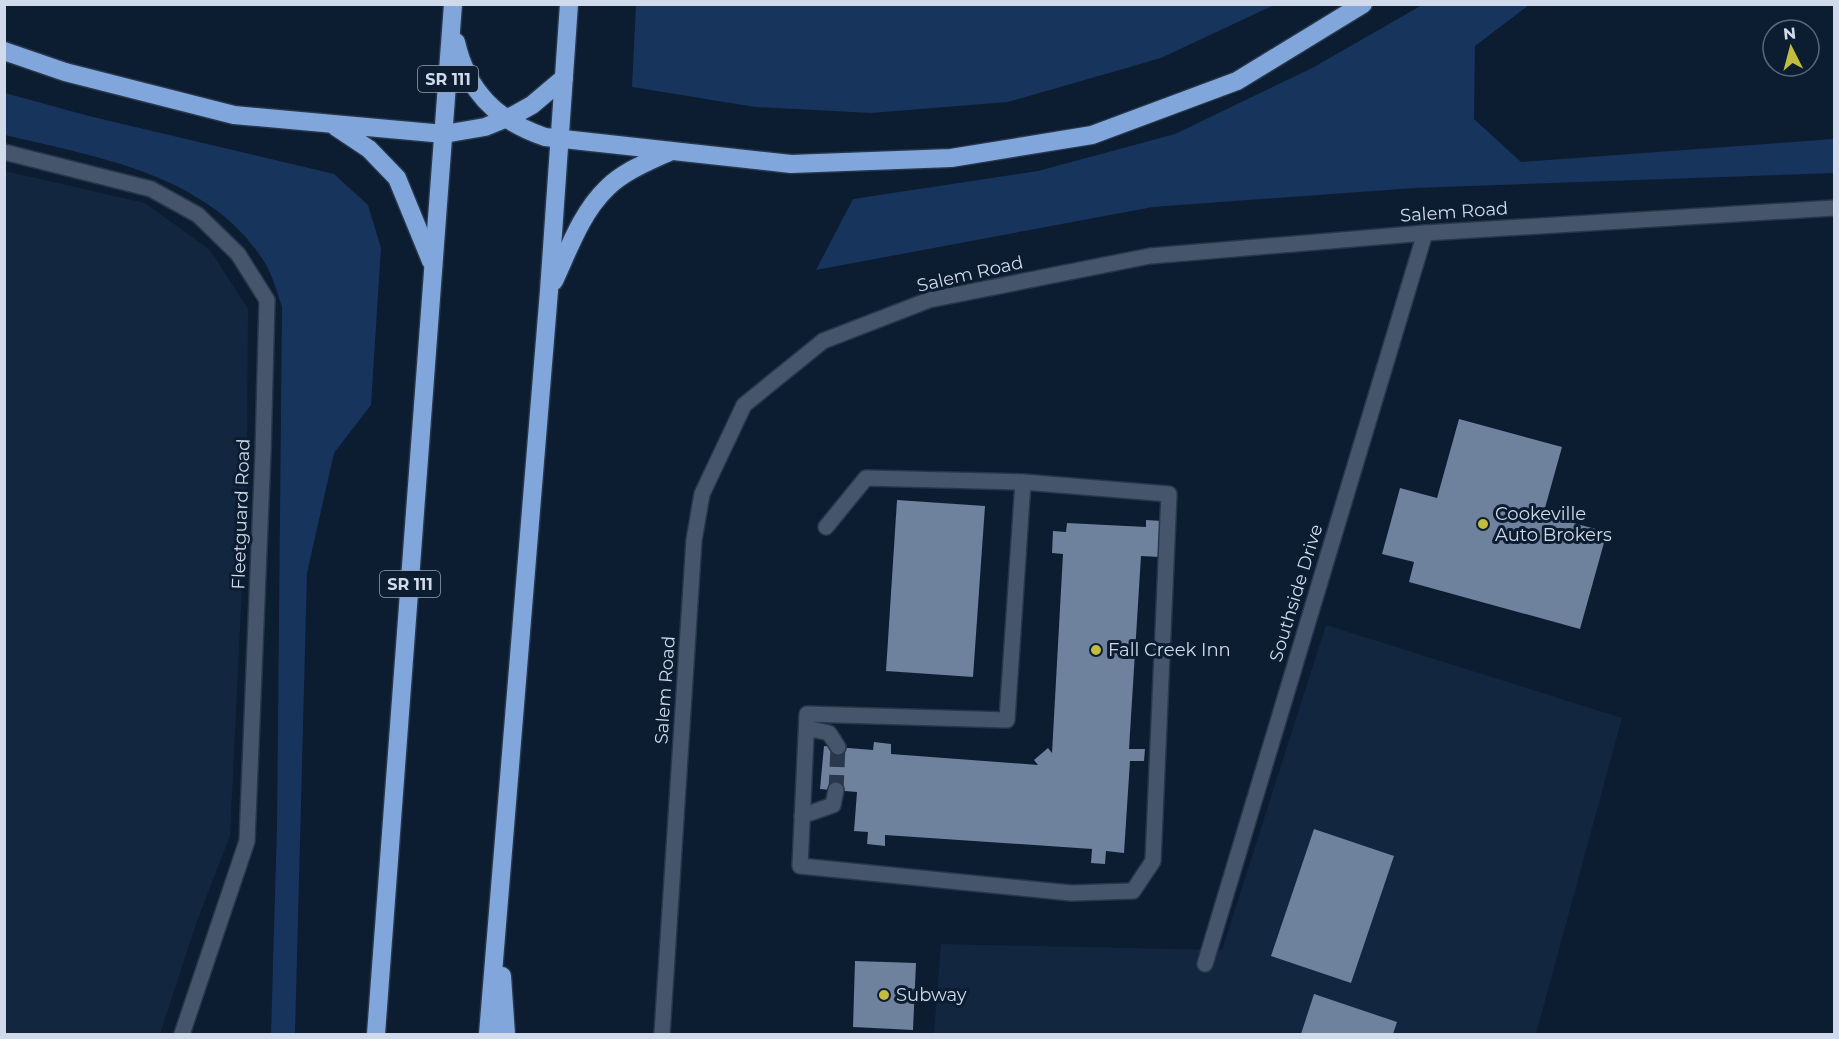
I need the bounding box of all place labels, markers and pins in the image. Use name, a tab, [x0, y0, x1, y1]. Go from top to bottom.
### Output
place label: Cookeville Auto Brokers	[1495, 503, 1612, 546]
marker: Cookeville Auto Brokers	[1476, 517, 1490, 531]
place label: Fall Creek Inn	[1108, 639, 1231, 661]
marker: Fall Creek Inn	[1089, 643, 1103, 657]
place label: Subway	[896, 984, 967, 1006]
marker: Subway	[877, 988, 891, 1002]

